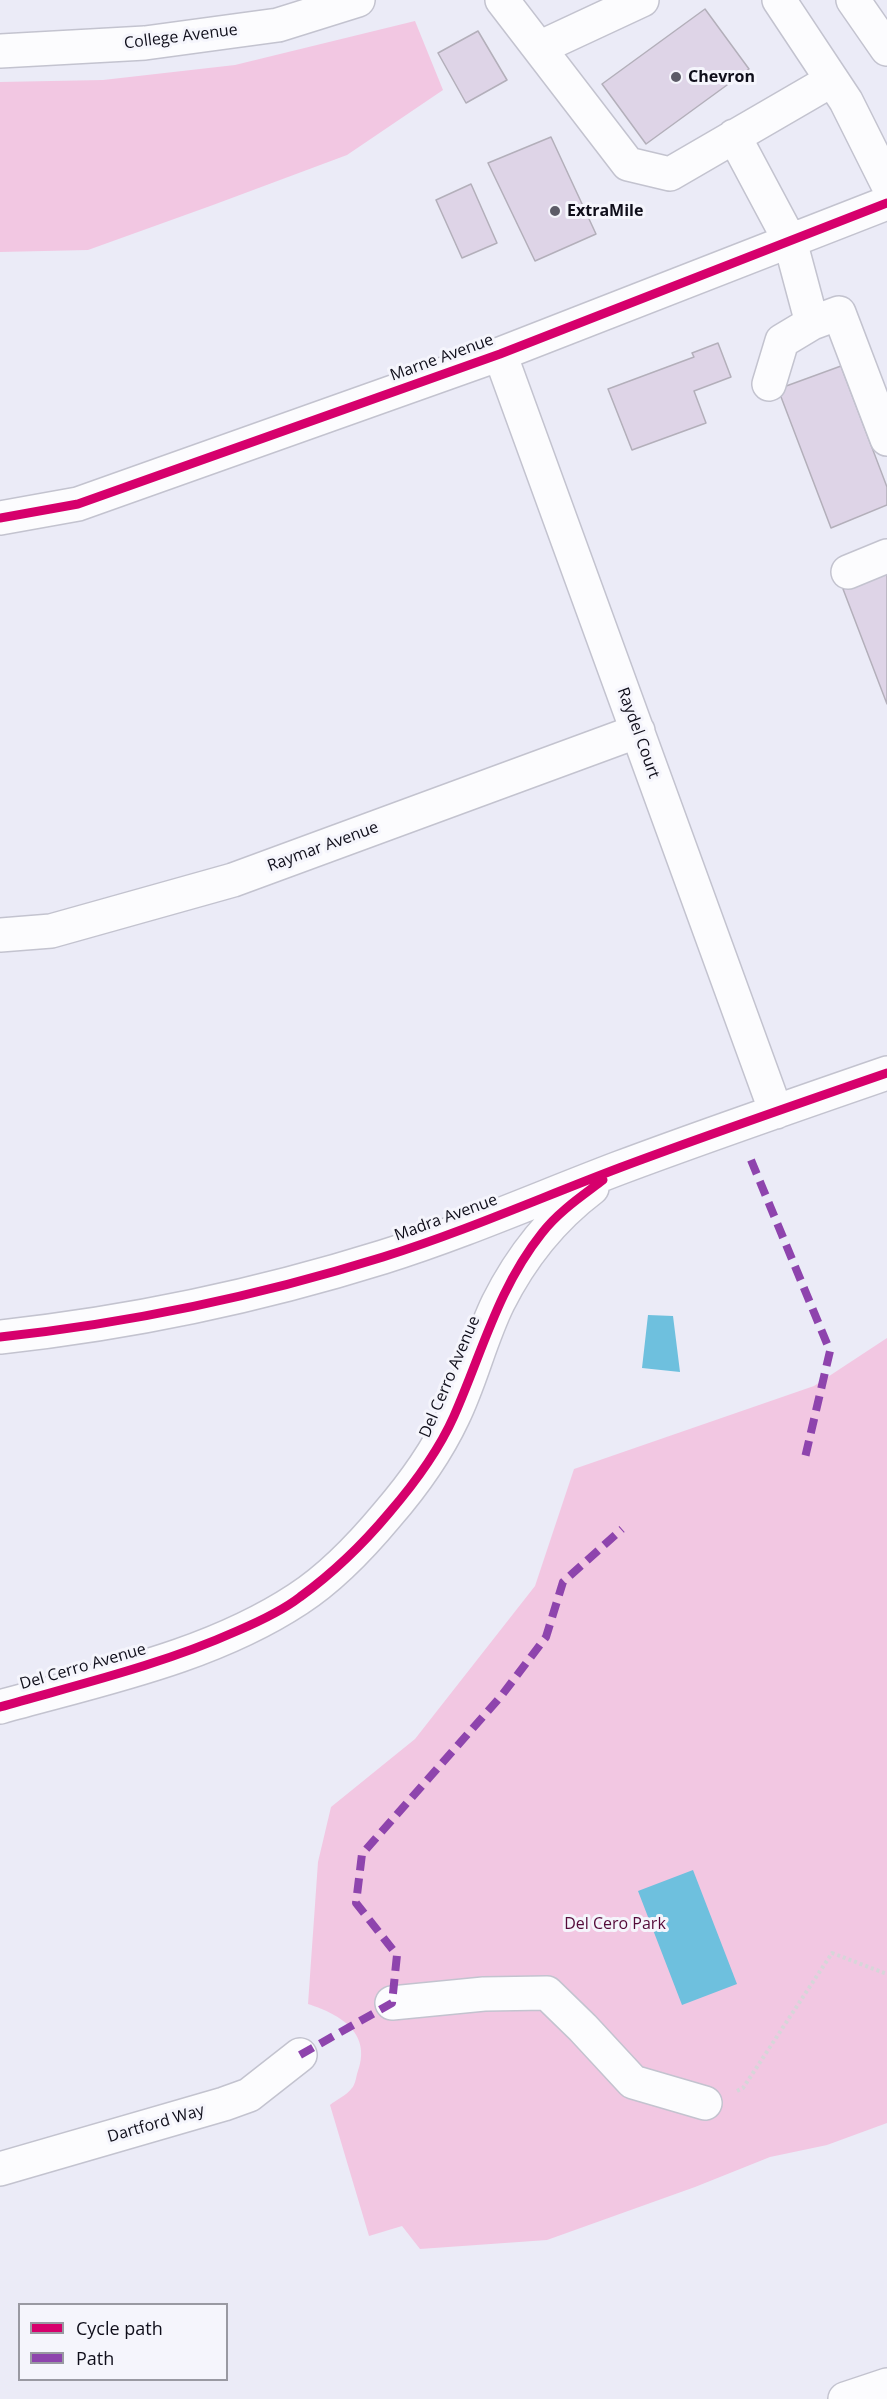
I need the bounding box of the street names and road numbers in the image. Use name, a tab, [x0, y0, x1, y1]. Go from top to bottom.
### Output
street label: College Avenue	[123, 21, 239, 53]
street label: Marne Avenue	[388, 330, 496, 386]
street label: Raydel Court	[613, 685, 663, 781]
street label: Raymar Avenue	[265, 818, 381, 876]
street label: Madra Avenue	[392, 1190, 500, 1246]
street label: Del Cerro Avenue	[416, 1313, 484, 1441]
street label: Del Cerro Avenue	[18, 1640, 148, 1694]
street label: Dartford Way	[105, 2101, 207, 2147]

